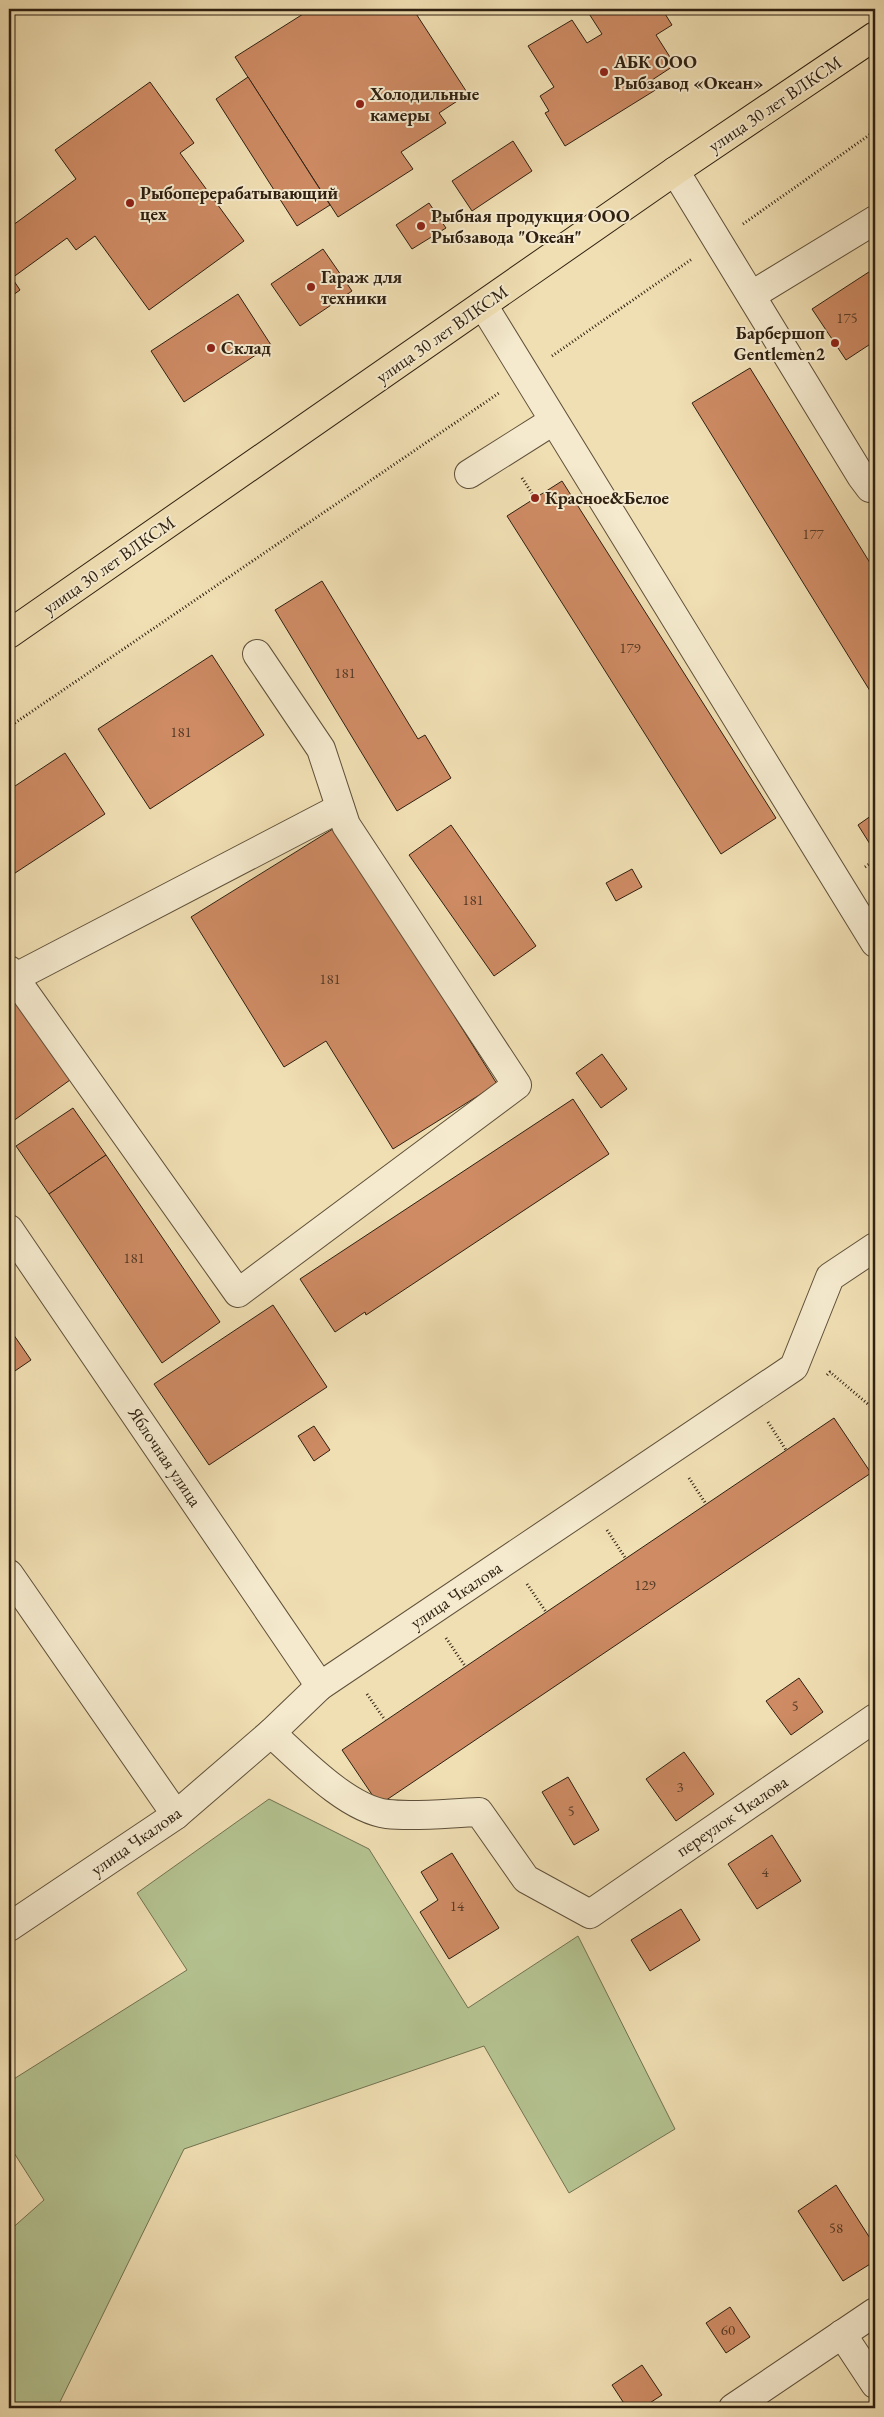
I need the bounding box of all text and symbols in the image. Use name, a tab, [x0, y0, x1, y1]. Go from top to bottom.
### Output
place label: АБК ООО Рыбзавод «Океан»	[613, 50, 763, 94]
street label: улица 30 лет ВЛКСМ	[703, 50, 846, 157]
marker: АБК ООО Рыбзавод «Океан»	[598, 66, 610, 78]
place label: Холодильные камеры	[369, 82, 480, 126]
marker: Холодильные камеры	[354, 98, 366, 110]
place label: Рыбоперерабатывающий цех	[140, 181, 339, 225]
marker: Рыбоперерабатывающий цех	[124, 197, 136, 209]
place label: Рыбная продукция ООО Рыбзавода "Океан"	[431, 204, 630, 248]
marker: Рыбная продукция ООО Рыбзавода "Океан"	[415, 220, 427, 232]
place label: Гараж для техники	[321, 265, 403, 309]
street label: улица 30 лет ВЛКСМ	[371, 279, 512, 388]
marker: Гараж для техники	[305, 281, 317, 293]
house number: 175	[836, 308, 858, 327]
place label: Барбершоп Gentlemen2	[734, 321, 825, 365]
place label: Склад	[221, 336, 272, 359]
marker: Барбершоп Gentlemen2	[829, 337, 841, 349]
marker: Склад	[205, 342, 217, 354]
place label: Красное&Белое	[545, 486, 670, 509]
marker: Красное&Белое	[529, 492, 541, 504]
street label: улица 30 лет ВЛКСМ	[38, 510, 179, 619]
house number: 177	[802, 524, 825, 543]
house number: 179	[619, 638, 641, 657]
house number: 181	[334, 663, 356, 682]
house number: 181	[170, 722, 192, 741]
house number: 181	[462, 890, 484, 909]
house number: 181	[319, 969, 341, 988]
house number: 181	[123, 1248, 145, 1267]
street label: Яблочная улица	[123, 1401, 208, 1512]
street label: улица Чкалова	[405, 1555, 507, 1634]
house number: 129	[634, 1575, 656, 1594]
house number: 5	[791, 1696, 799, 1715]
street label: переулок Чкалова	[672, 1769, 793, 1861]
house number: 3	[676, 1777, 684, 1796]
street label: улица Чкалова	[86, 1800, 186, 1880]
house number: 5	[567, 1801, 575, 1820]
house number: 4	[761, 1862, 769, 1881]
house number: 14	[450, 1896, 465, 1915]
house number: 58	[829, 2218, 843, 2237]
house number: 60	[721, 2320, 735, 2339]

